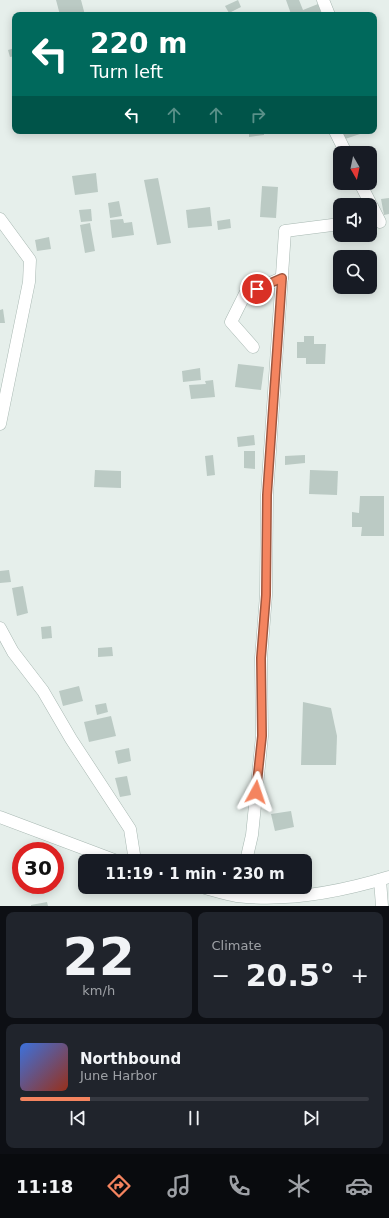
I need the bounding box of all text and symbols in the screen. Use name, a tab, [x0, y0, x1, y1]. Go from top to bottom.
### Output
text: 220 m	[90, 27, 187, 60]
icon: left	[24, 28, 76, 80]
text: Turn left	[90, 61, 163, 82]
icon: left	[121, 104, 143, 126]
icon: ahead	[163, 104, 185, 126]
icon: ahead	[205, 104, 227, 126]
icon: right	[247, 104, 269, 126]
north arrow	[333, 146, 377, 190]
map controls	[333, 146, 377, 294]
button: sound	[333, 198, 377, 242]
button: search	[333, 250, 377, 294]
pin	[240, 272, 274, 306]
icon: arrive	[246, 278, 268, 300]
position arrow	[235, 771, 277, 813]
speed limit sign: 30	[12, 842, 64, 894]
text: 11:19 · 1 min · 230 m	[105, 865, 285, 883]
text: 22	[63, 927, 135, 987]
text: Climate	[212, 938, 262, 953]
text: 20.5°	[246, 958, 335, 993]
text: −	[212, 963, 230, 988]
text: +	[351, 963, 369, 988]
text: km/h	[82, 983, 115, 998]
text: Northbound	[80, 1050, 181, 1068]
text: June Harbor	[80, 1068, 157, 1083]
icon: previous	[67, 1107, 89, 1129]
icon: pause	[183, 1107, 205, 1129]
icon: next	[300, 1107, 322, 1129]
icon: directions	[105, 1172, 133, 1200]
icon: music	[165, 1172, 193, 1200]
icon: phone	[225, 1172, 253, 1200]
icon: climate	[285, 1172, 313, 1200]
icon: car	[345, 1172, 373, 1200]
text: 11:18	[16, 1176, 73, 1197]

